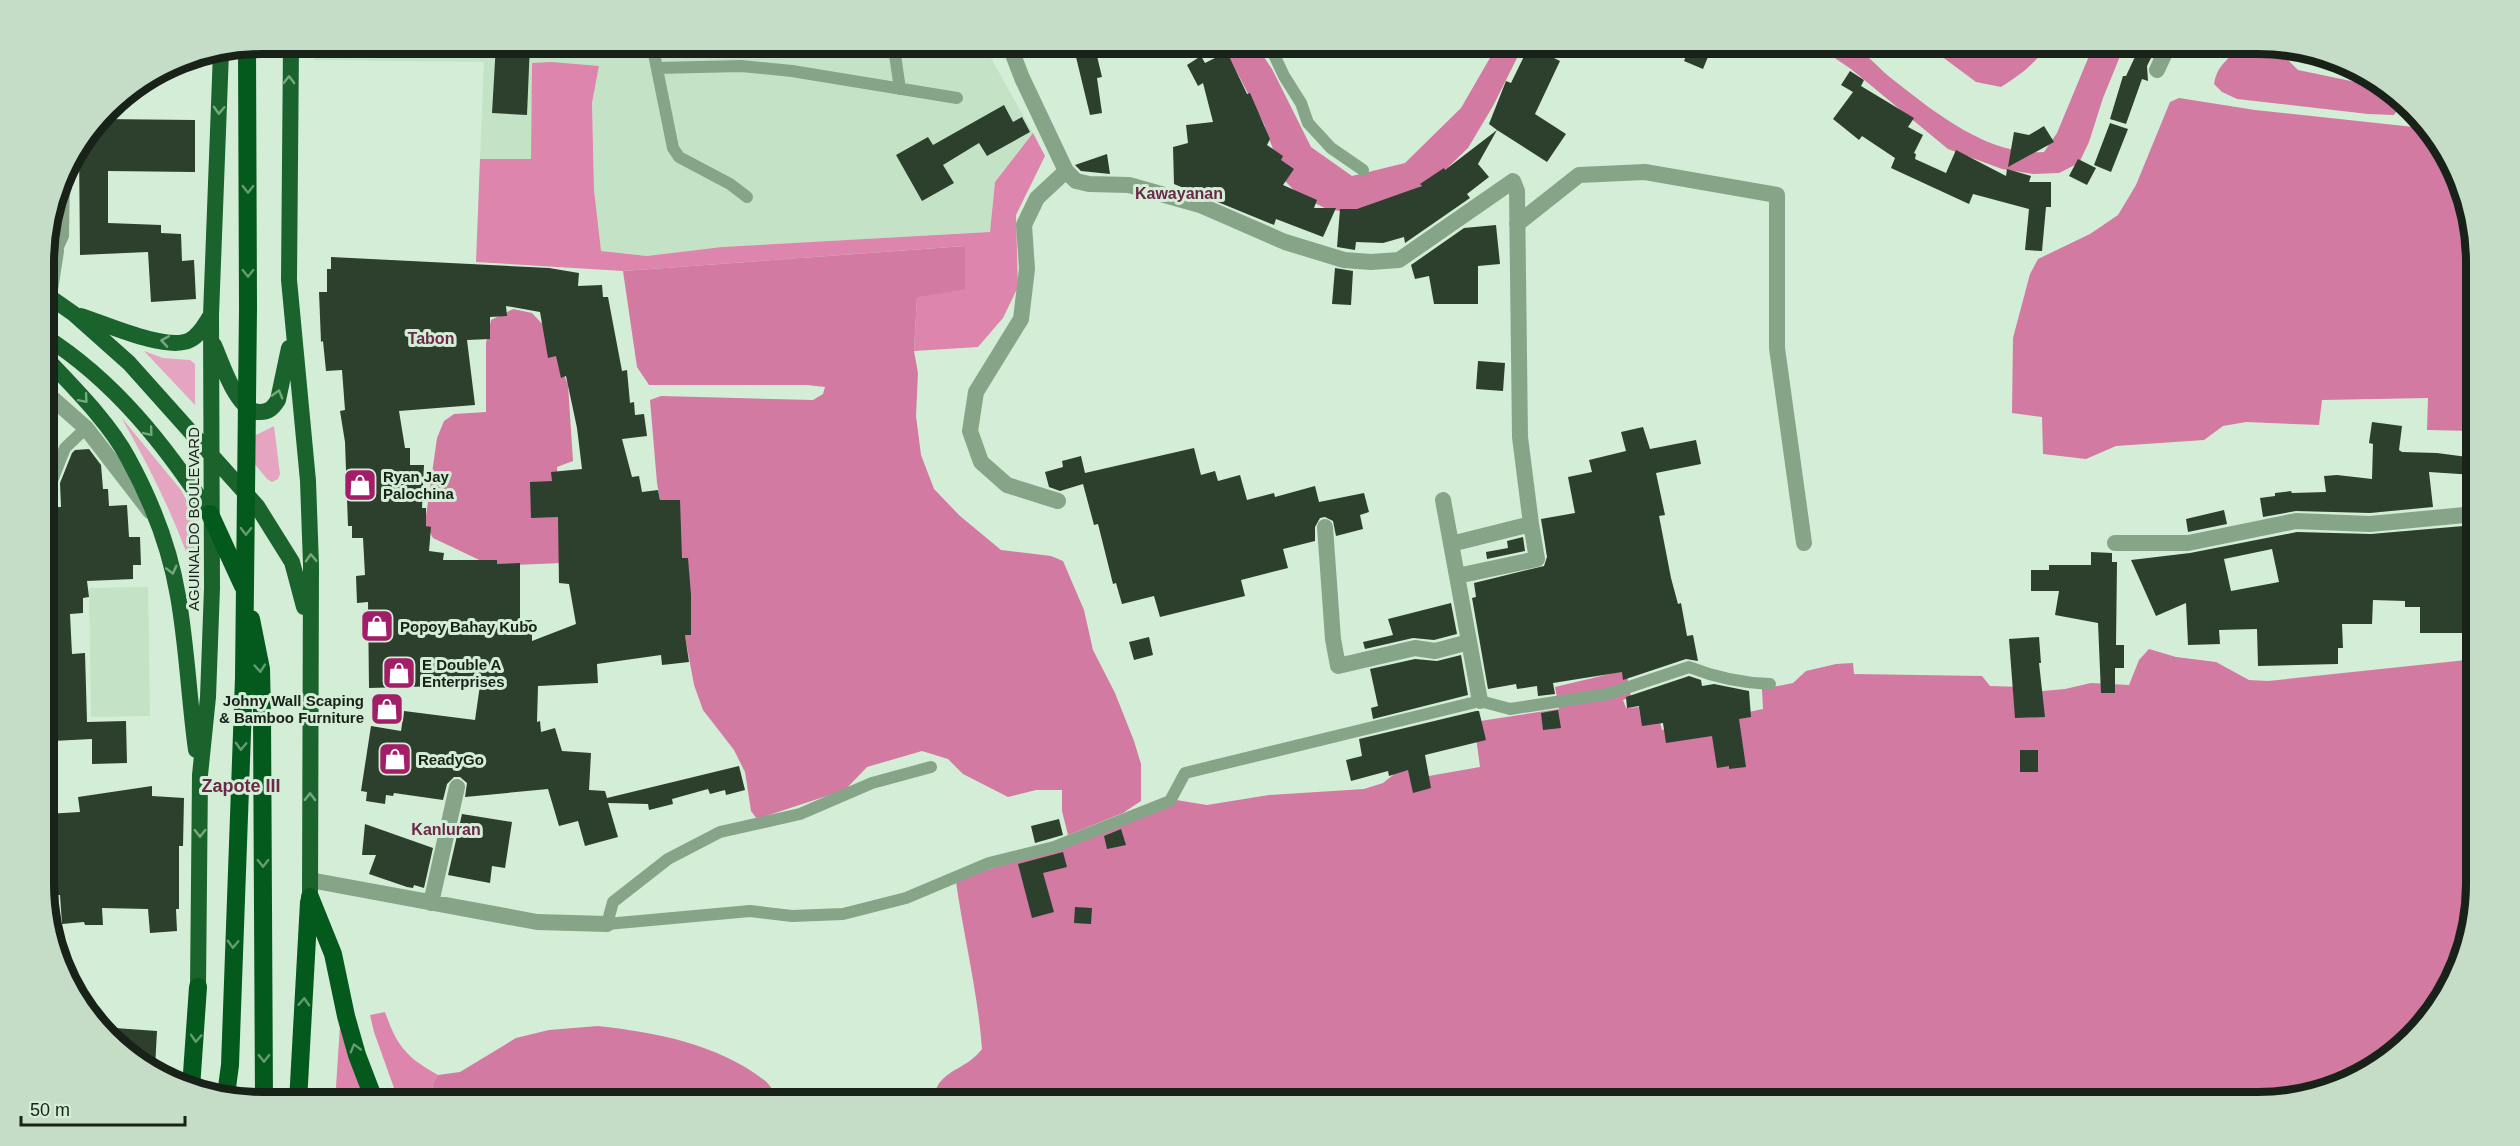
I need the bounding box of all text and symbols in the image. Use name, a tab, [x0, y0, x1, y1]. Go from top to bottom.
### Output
one-way arrow	[283, 75, 296, 84]
one-way arrow	[212, 106, 225, 115]
one-way arrow	[242, 184, 254, 193]
district label: Kawayanan	[1135, 185, 1223, 202]
one-way arrow	[242, 268, 254, 277]
district label: Tabon	[408, 330, 454, 347]
one-way arrow	[160, 335, 170, 348]
one-way arrow	[271, 389, 284, 399]
one-way arrow	[77, 392, 88, 403]
one-way arrow	[142, 425, 153, 436]
street label: AGUINALDO BOULEVARD	[185, 427, 202, 611]
shop icon: Ryan Jay Palochina	[342, 467, 378, 503]
place label: Ryan Jay Palochina	[383, 468, 455, 502]
one-way arrow	[240, 526, 252, 535]
one-way arrow	[305, 553, 317, 562]
one-way arrow	[165, 565, 178, 575]
shop icon: Popoy Bahay Kubo	[359, 608, 395, 644]
place label: Popoy Bahay Kubo	[400, 618, 538, 635]
shop icon: E Double A Enterprises	[381, 655, 417, 691]
place label: E Double A Enterprises	[422, 656, 505, 690]
one-way arrow	[253, 664, 266, 673]
shop icon: Johny Wall Scaping & Bamboo Furniture	[369, 691, 405, 727]
place label: Johny Wall Scaping & Bamboo Furniture	[219, 692, 364, 726]
shop icon: ReadyGo	[377, 741, 413, 777]
one-way arrow	[234, 742, 247, 751]
place label: ReadyGo	[418, 751, 484, 768]
district label: Zapote III	[201, 776, 281, 796]
one-way arrow	[304, 792, 316, 801]
district label: Kanluran	[411, 821, 481, 838]
one-way arrow	[194, 829, 206, 838]
one-way arrow	[257, 859, 269, 868]
one-way arrow	[227, 940, 239, 949]
one-way arrow	[297, 998, 310, 1007]
one-way arrow	[189, 1033, 202, 1042]
one-way arrow	[350, 1043, 362, 1053]
one-way arrow	[258, 1054, 270, 1063]
scale bar	[21, 1089, 184, 1127]
text: 50 m	[30, 1100, 70, 1120]

